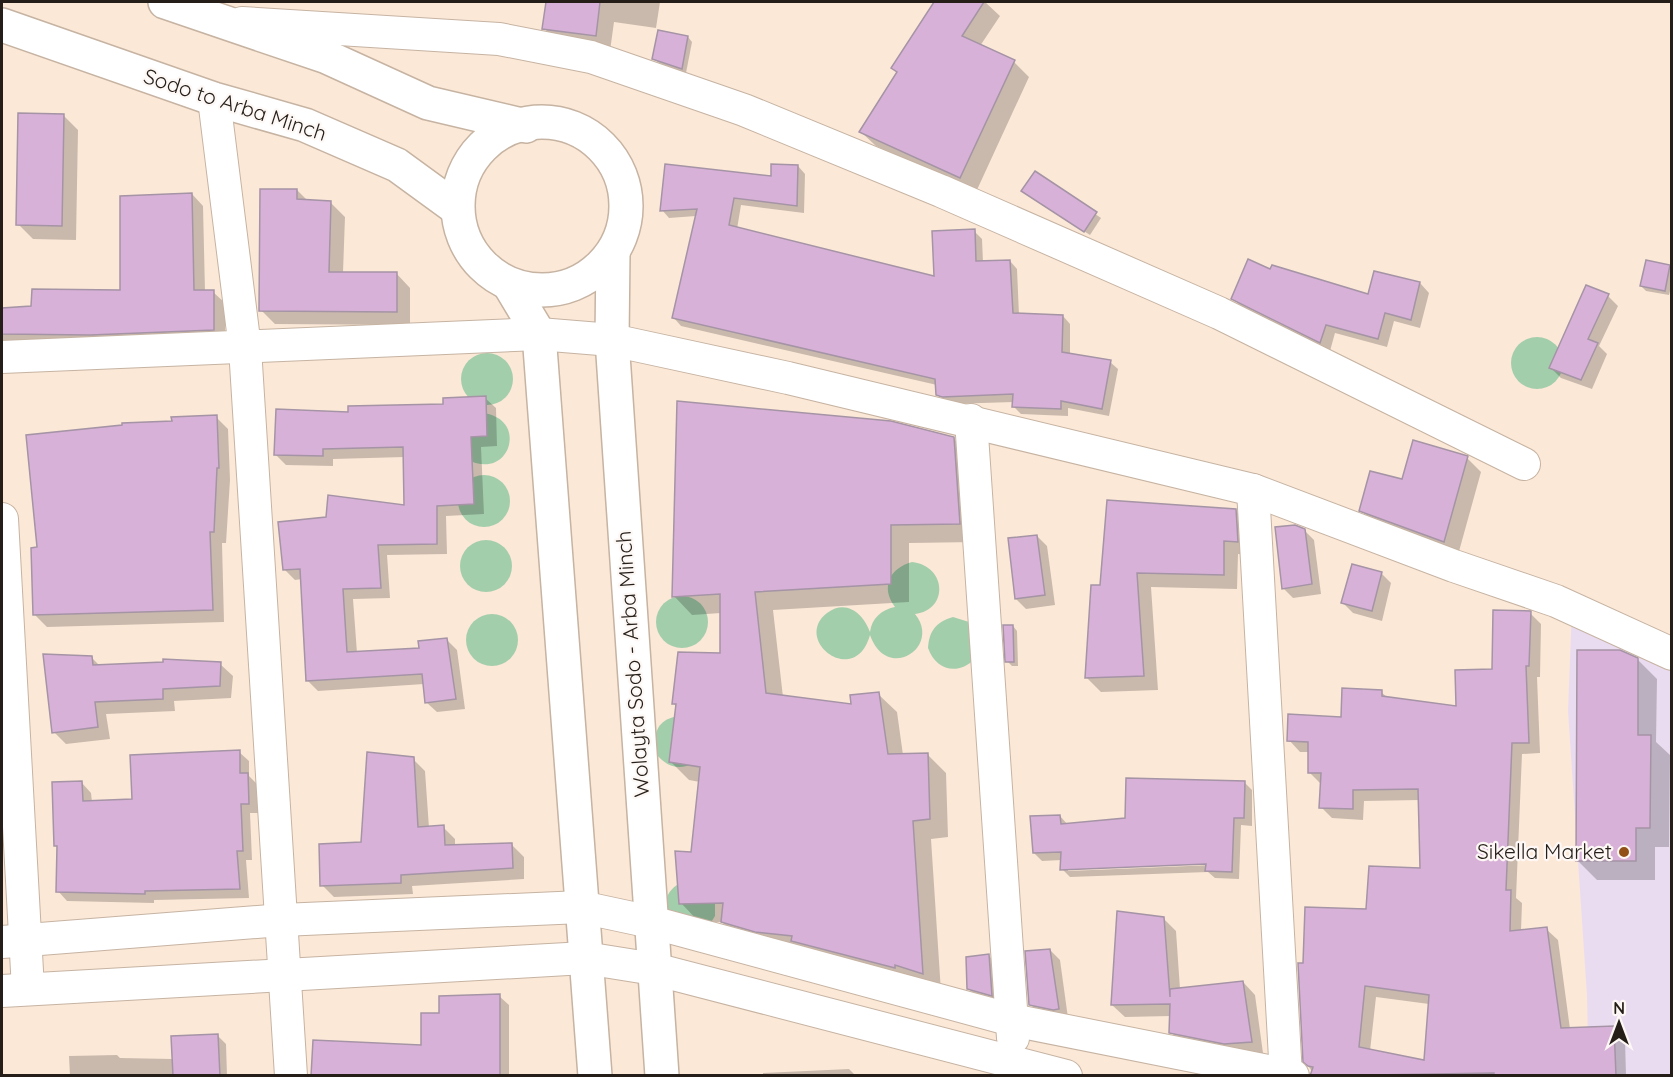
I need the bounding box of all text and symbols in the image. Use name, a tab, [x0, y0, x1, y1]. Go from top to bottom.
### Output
street label: Sodo to Arba Minch	[141, 62, 330, 146]
street label: Wolayta Sodo - Arba Minch	[610, 530, 654, 798]
place label: Sikella Market	[1477, 838, 1612, 864]
marker: Sikella Market	[1617, 845, 1631, 859]
north arrow	[1589, 993, 1649, 1053]
text: N	[1613, 998, 1625, 1018]

